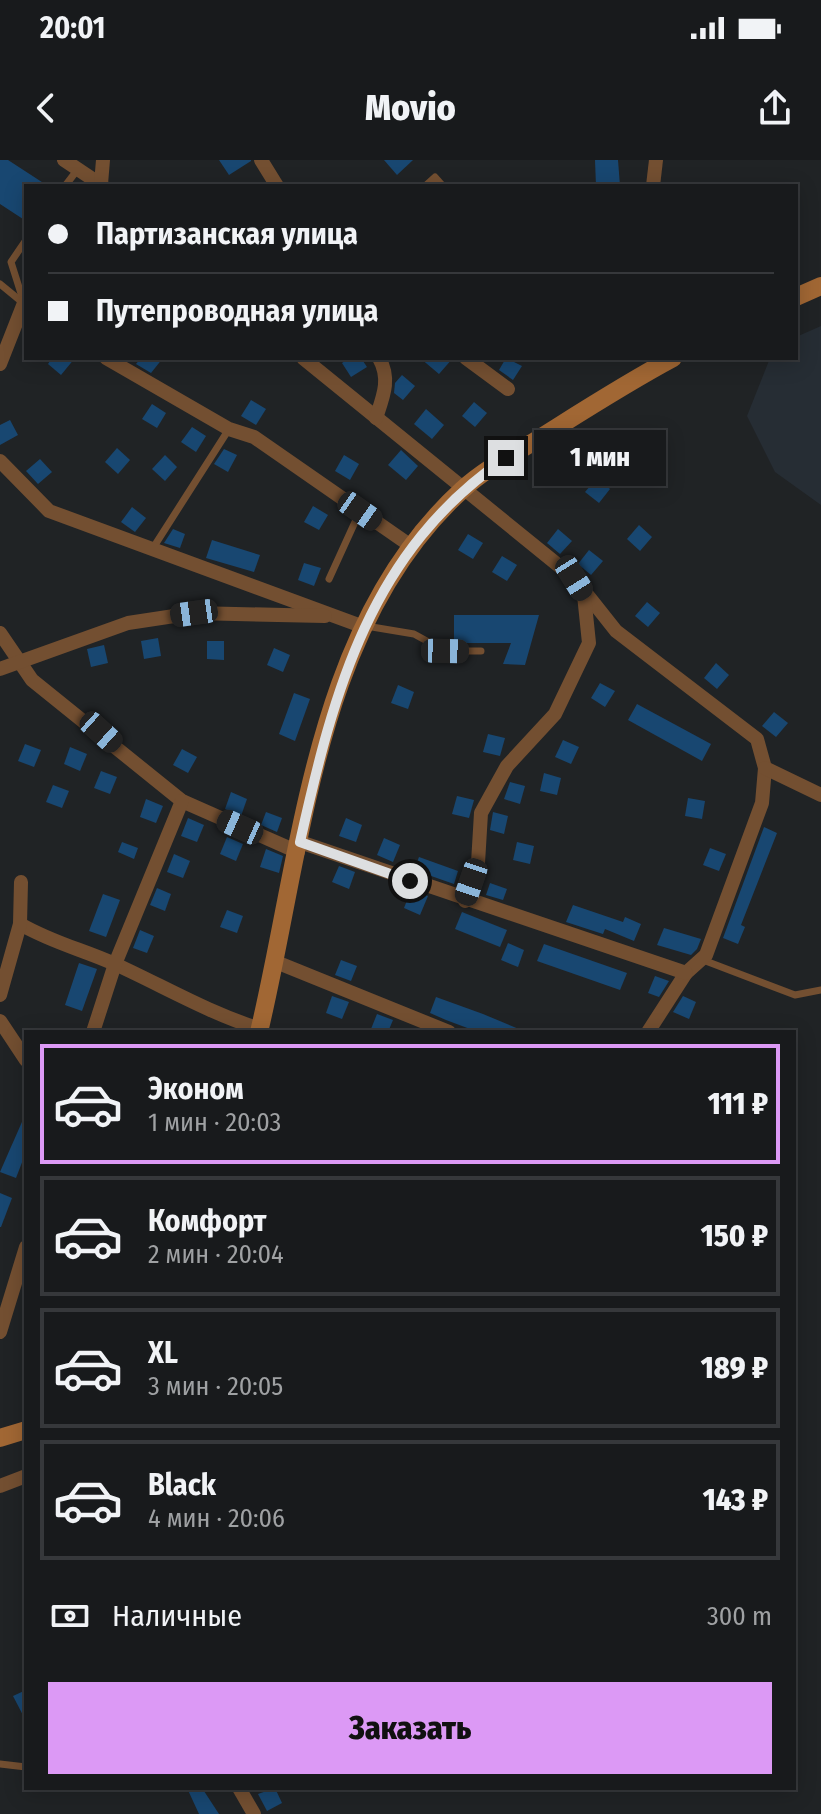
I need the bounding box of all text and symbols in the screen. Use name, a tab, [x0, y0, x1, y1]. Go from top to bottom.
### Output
text: 20:01	[40, 10, 106, 46]
icon: back	[24, 86, 68, 130]
text: Movio	[365, 86, 456, 130]
icon: share	[753, 86, 797, 130]
text: Партизанская улица	[96, 216, 358, 252]
text: Путепроводная улица	[96, 293, 378, 329]
callout: 1 мин	[534, 430, 666, 486]
route end	[488, 440, 524, 476]
text: 1 мин	[570, 442, 630, 473]
car	[333, 487, 387, 535]
car	[551, 551, 597, 605]
car	[169, 598, 219, 628]
car	[421, 639, 469, 663]
car	[75, 707, 127, 757]
car	[213, 806, 267, 848]
car	[452, 855, 490, 909]
route start	[392, 863, 428, 899]
icon: car	[52, 1068, 124, 1140]
text: Эконом	[148, 1071, 244, 1107]
text: 111 ₽	[708, 1086, 768, 1122]
text: 1 мин · 20:03	[148, 1107, 281, 1138]
icon: car	[52, 1200, 124, 1272]
text: Комфорт	[148, 1203, 266, 1239]
text: 150 ₽	[701, 1218, 768, 1254]
text: 2 мин · 20:04	[148, 1239, 284, 1270]
icon: car	[52, 1332, 124, 1404]
text: XL	[148, 1335, 178, 1371]
text: 189 ₽	[701, 1350, 768, 1386]
text: 3 мин · 20:05	[148, 1371, 283, 1402]
icon: car	[52, 1464, 124, 1536]
text: Black	[148, 1467, 216, 1503]
text: 143 ₽	[703, 1482, 768, 1518]
text: 4 мин · 20:06	[148, 1503, 285, 1534]
icon: cash	[48, 1594, 92, 1638]
text: Наличные	[112, 1598, 242, 1634]
text: 300 m	[707, 1601, 772, 1632]
button: Заказать	[48, 1682, 772, 1774]

